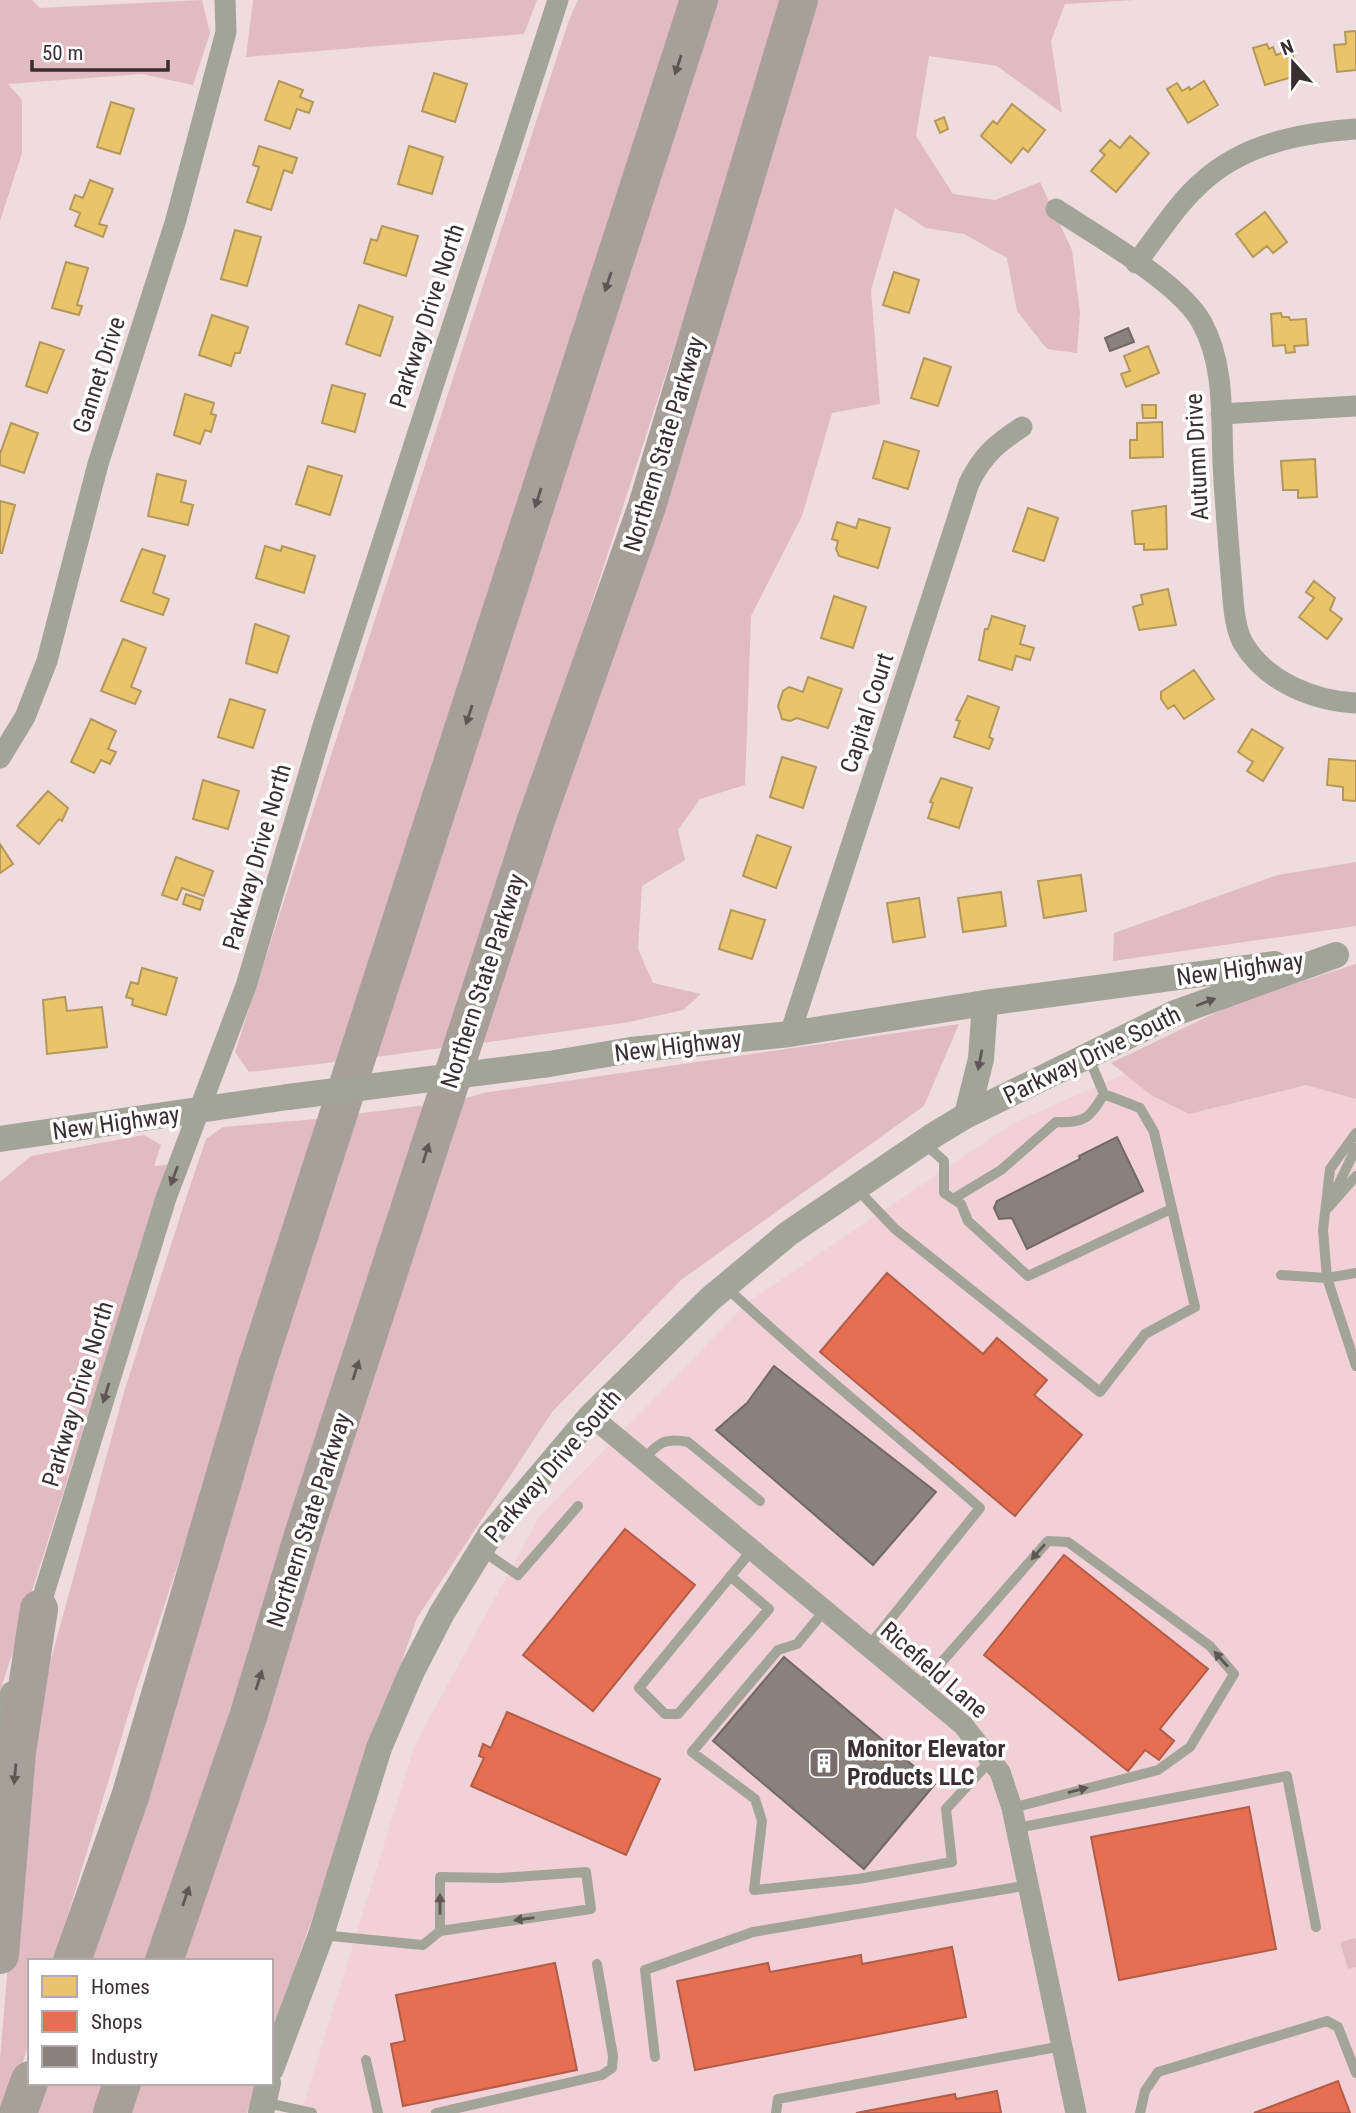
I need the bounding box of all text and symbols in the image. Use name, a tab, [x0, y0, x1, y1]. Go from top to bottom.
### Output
scale bar	[32, 28, 168, 72]
north arrow	[1258, 28, 1328, 98]
text: N	[1278, 35, 1297, 60]
text: 50 m	[42, 41, 83, 65]
one-way arrow	[672, 55, 683, 76]
street label: Parkway Drive North	[384, 220, 470, 412]
one-way arrow	[603, 271, 613, 292]
street label: Gannet Drive	[67, 313, 131, 437]
street label: Northern State Parkway	[618, 333, 710, 555]
street label: Autumn Drive	[1180, 393, 1214, 521]
one-way arrow	[533, 488, 543, 509]
street label: Capital Court	[834, 650, 900, 776]
one-way arrow	[463, 704, 473, 725]
street label: Parkway Drive North	[217, 761, 297, 953]
street label: Northern State Parkway	[435, 870, 531, 1092]
street label: New Highway	[1175, 946, 1305, 992]
one-way arrow	[1195, 996, 1216, 1007]
street label: Parkway Drive South	[999, 1000, 1185, 1110]
street label: New Highway	[613, 1024, 743, 1068]
one-way arrow	[974, 1049, 985, 1071]
street label: New Highway	[51, 1100, 181, 1146]
one-way arrow	[421, 1143, 432, 1164]
one-way arrow	[168, 1166, 179, 1187]
street label: Parkway Drive North	[37, 1298, 119, 1490]
one-way arrow	[352, 1359, 362, 1380]
one-way arrow	[100, 1383, 110, 1404]
street label: Parkway Drive South	[479, 1384, 627, 1548]
street label: Northern State Parkway	[261, 1409, 357, 1631]
one-way arrow	[1030, 1543, 1046, 1561]
street label: Ricefield Lane	[875, 1616, 993, 1724]
one-way arrow	[1213, 1650, 1229, 1668]
one-way arrow	[254, 1670, 264, 1691]
place label: Monitor Elevator Products LLC	[847, 1735, 1005, 1791]
building icon: Monitor Elevator Products LLC	[807, 1746, 841, 1780]
one-way arrow	[9, 1763, 20, 1785]
one-way arrow	[1067, 1784, 1089, 1795]
one-way arrow	[181, 1886, 192, 1907]
one-way arrow	[434, 1893, 446, 1915]
one-way arrow	[513, 1913, 535, 1924]
legend	[28, 1959, 273, 2085]
text: Homes	[91, 1975, 150, 1999]
text: Shops	[91, 2010, 143, 2034]
text: Industry	[91, 2045, 158, 2069]

